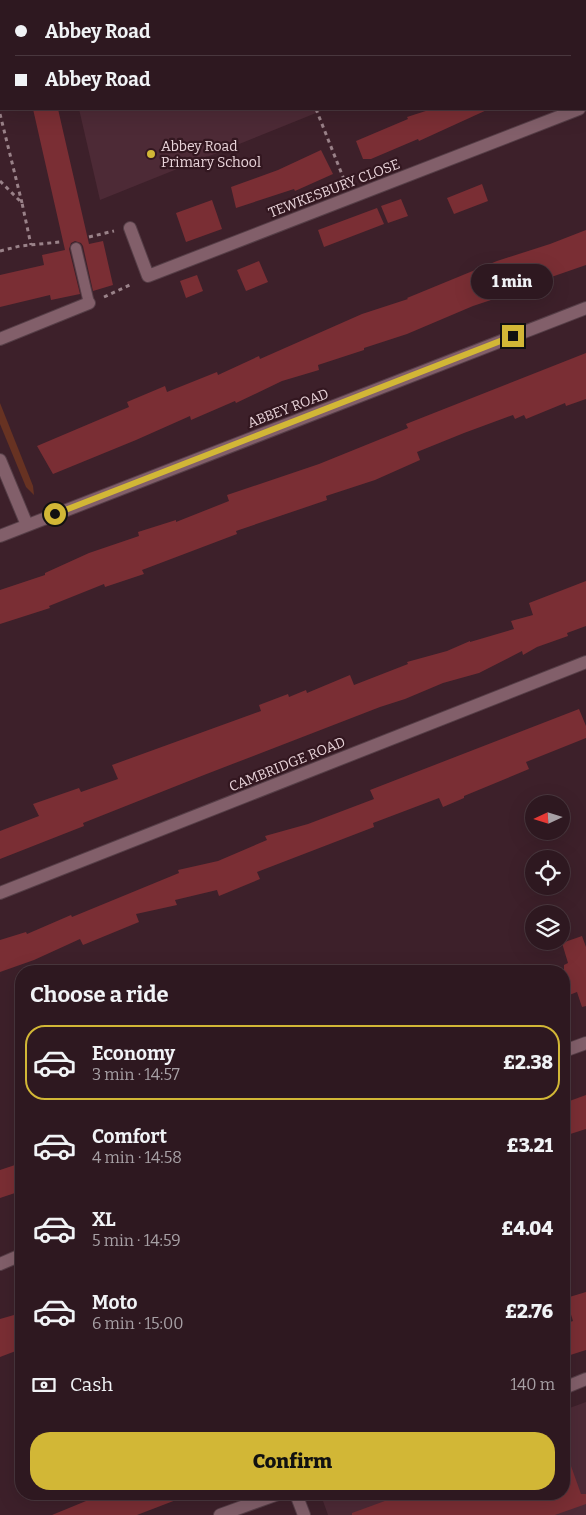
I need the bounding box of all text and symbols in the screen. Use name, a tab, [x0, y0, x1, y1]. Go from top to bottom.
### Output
text: Abbey Road	[45, 20, 150, 43]
text: Abbey Road	[45, 68, 150, 91]
place label: Abbey Road Primary School	[161, 138, 261, 171]
marker: Abbey Road Primary School	[145, 148, 157, 160]
street label: TEWKESBURY CLOSE	[266, 156, 402, 221]
callout: 1 min	[472, 264, 554, 298]
text: 1 min	[492, 272, 532, 291]
route end	[502, 325, 524, 347]
street label: ABBEY ROAD	[245, 385, 331, 432]
route start	[44, 503, 66, 525]
street label: CAMBRIDGE ROAD	[227, 733, 348, 796]
north arrow	[525, 795, 570, 840]
map controls	[525, 795, 570, 950]
button: locate	[525, 850, 570, 895]
button: layers	[525, 905, 570, 950]
text: Choose a ride	[30, 981, 169, 1008]
icon: car	[32, 1040, 77, 1085]
text: Economy	[92, 1042, 175, 1065]
text: £2.38	[503, 1051, 553, 1074]
text: 3 min · 14:57	[92, 1065, 180, 1084]
icon: car	[32, 1123, 77, 1168]
text: Comfort	[92, 1125, 167, 1148]
text: £3.21	[507, 1134, 553, 1157]
text: 4 min · 14:58	[92, 1148, 182, 1167]
icon: car	[32, 1206, 77, 1251]
text: XL	[92, 1208, 116, 1231]
text: £4.04	[501, 1217, 553, 1240]
text: 5 min · 14:59	[92, 1231, 181, 1250]
icon: car	[32, 1289, 77, 1334]
text: Moto	[92, 1291, 138, 1314]
text: £2.76	[505, 1300, 553, 1323]
text: 6 min · 15:00	[92, 1314, 183, 1333]
icon: cash	[30, 1371, 58, 1399]
text: Cash	[70, 1373, 113, 1396]
text: 140 m	[510, 1375, 555, 1394]
button: Confirm	[30, 1432, 555, 1490]

